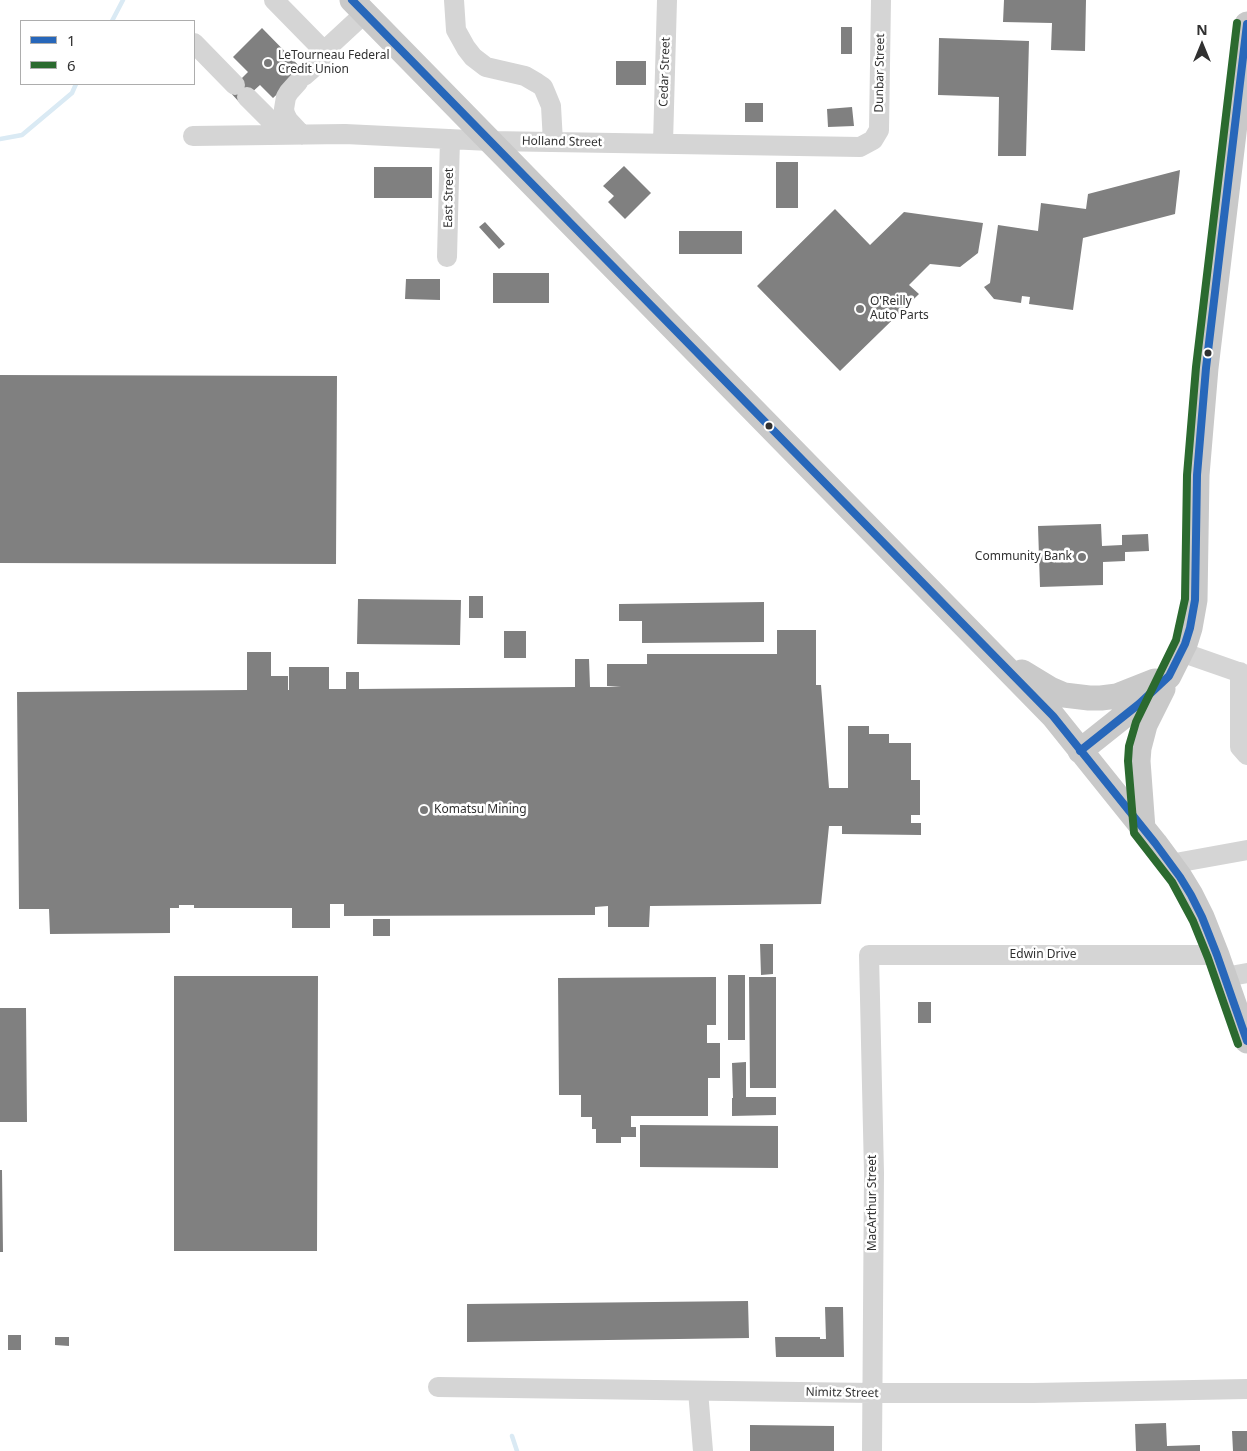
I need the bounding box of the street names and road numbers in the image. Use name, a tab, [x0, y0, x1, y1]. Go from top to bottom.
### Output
street label: Dunbar Street	[872, 33, 888, 113]
street label: Cedar Street	[657, 37, 673, 107]
street label: Holland Street	[522, 134, 602, 150]
street label: East Street	[441, 168, 457, 228]
street label: Edwin Drive	[1010, 948, 1076, 962]
street label: MacArthur Street	[866, 1155, 880, 1251]
street label: Nimitz Street	[805, 1385, 879, 1401]

